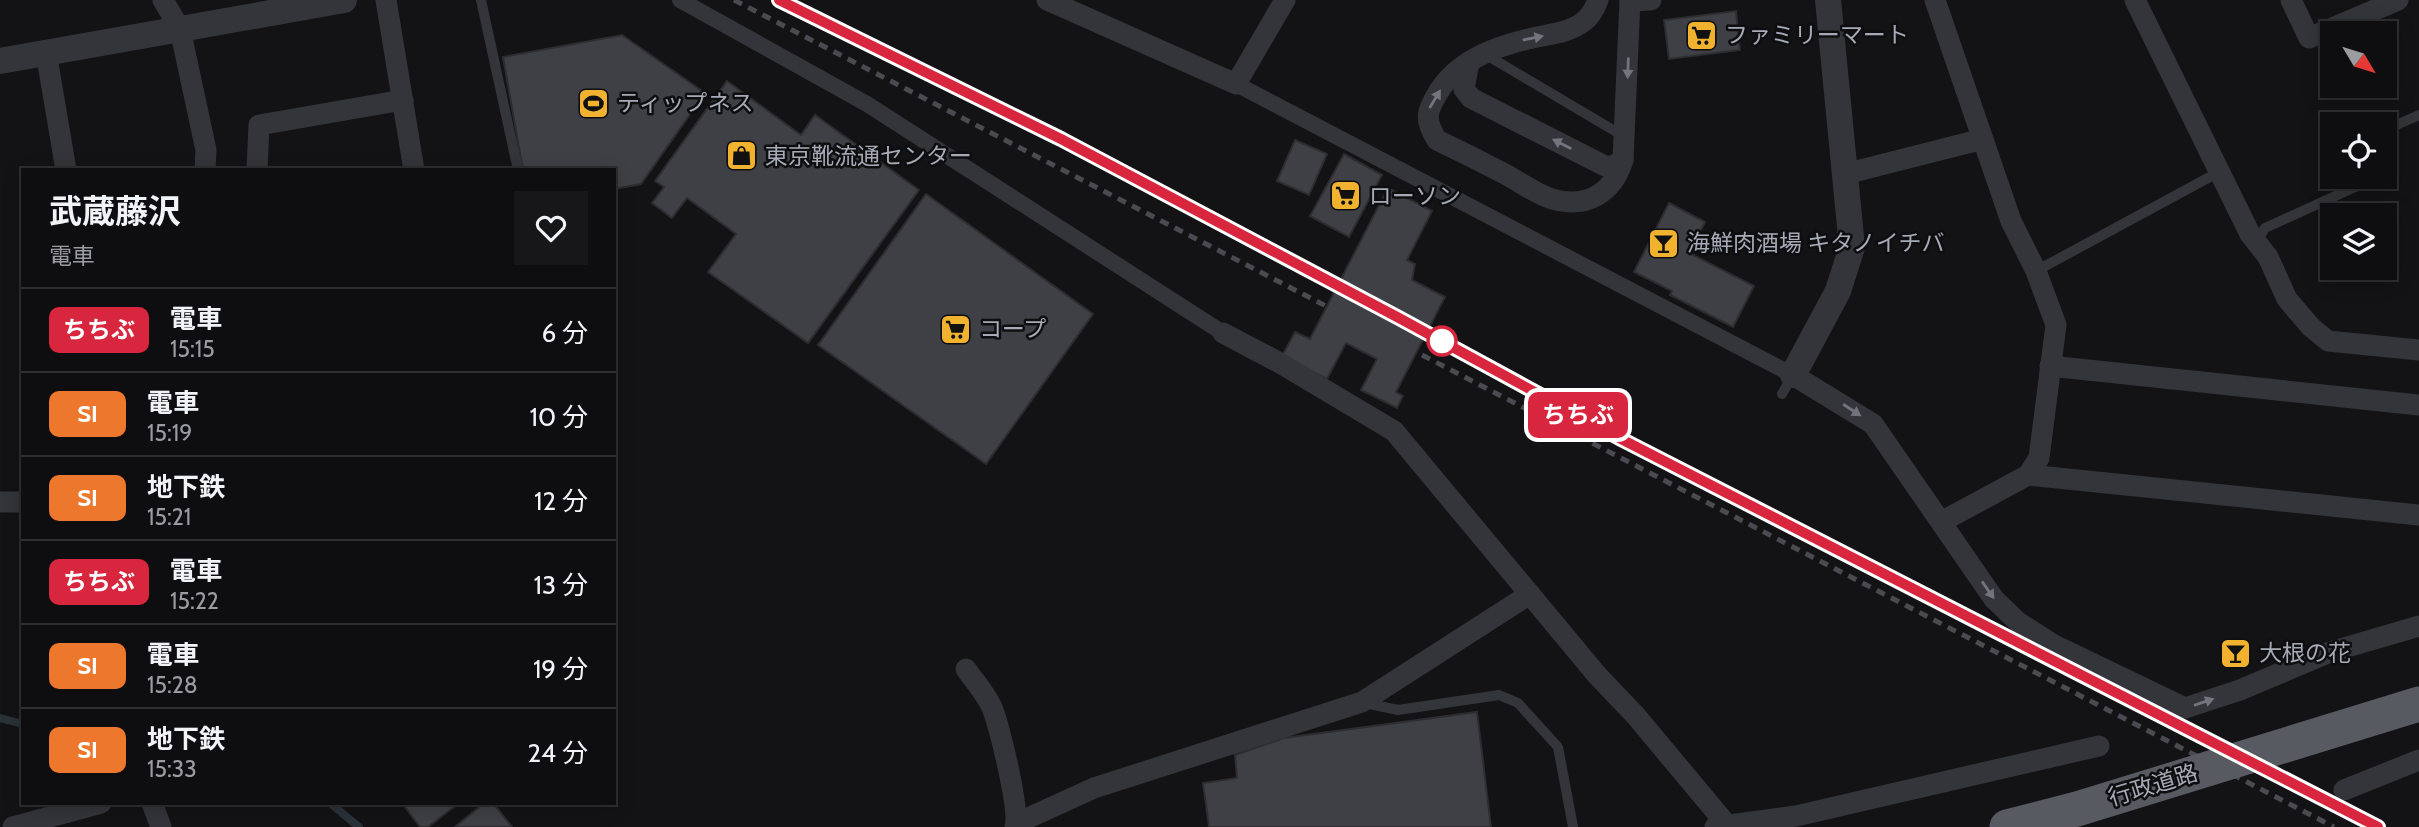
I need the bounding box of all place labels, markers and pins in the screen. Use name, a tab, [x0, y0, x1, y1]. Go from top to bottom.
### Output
supermarket icon: ファミリーマート	[1685, 18, 1719, 52]
place label: ファミリーマート	[1725, 21, 1909, 49]
sports icon: ティップネス	[577, 86, 611, 120]
place label: ティップネス	[617, 89, 754, 117]
shop icon: 東京靴流通センター	[725, 139, 759, 173]
place label: 東京靴流通センター	[765, 142, 972, 170]
supermarket icon: ローソン	[1329, 179, 1363, 213]
place label: ローソン	[1369, 182, 1461, 210]
bar icon: 海鮮肉酒場 キタノイチバ	[1647, 226, 1681, 260]
place label: 海鮮肉酒場 キタノイチバ	[1687, 229, 1945, 257]
supermarket icon: コープ	[939, 312, 973, 346]
place label: コープ	[979, 315, 1047, 343]
unlabelled marker	[1427, 326, 1457, 356]
bar icon: 大根の花	[2219, 636, 2253, 670]
place label: 大根の花	[2259, 639, 2351, 667]

